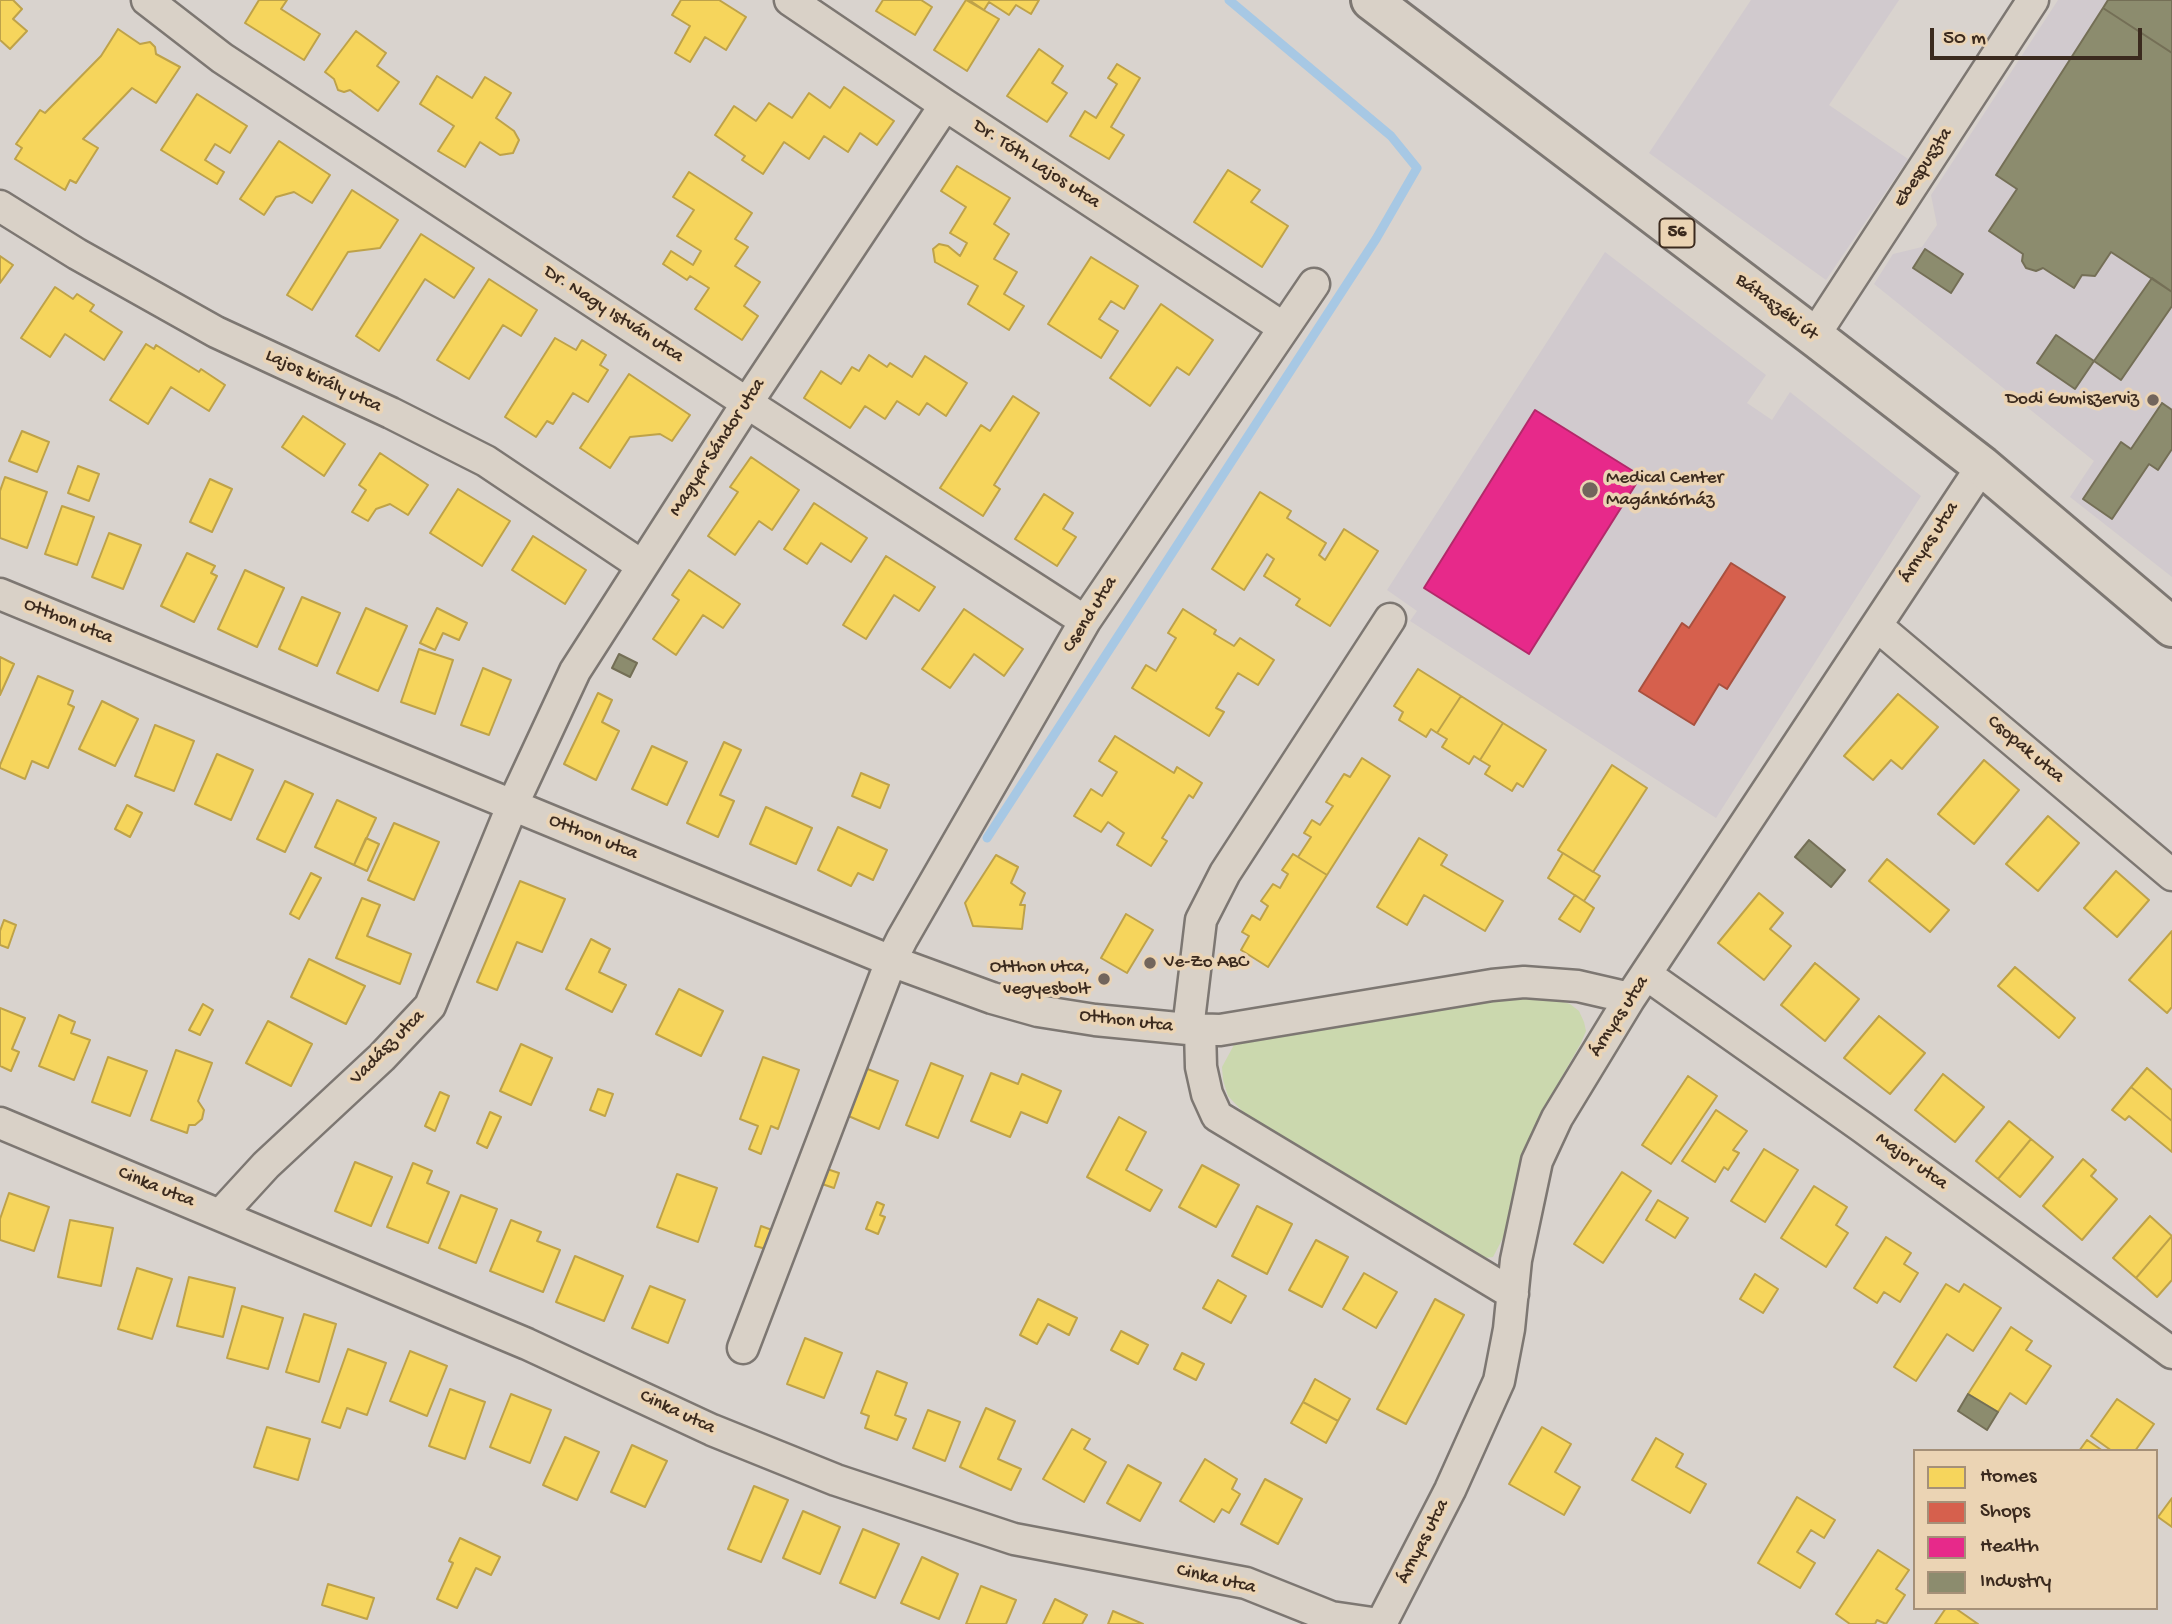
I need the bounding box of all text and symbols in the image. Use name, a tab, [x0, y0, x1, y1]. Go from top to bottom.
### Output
scale bar	[1934, 14, 2146, 58]
text: 50 m	[1943, 27, 1986, 52]
street label: Dr. Tóth Lajos utca	[968, 115, 1104, 215]
street label: Ebespuszta	[1890, 124, 1958, 212]
road number: 56	[1660, 218, 1694, 247]
street label: Dr. Nagy István utca	[539, 261, 687, 369]
street label: Bátaszéki út	[1730, 270, 1822, 346]
street label: Lajos király utca	[261, 345, 385, 419]
street label: Magyar Sándor utca	[665, 375, 771, 521]
place label: Dodi Gumiszerviz	[2006, 389, 2139, 411]
marker: Dodi Gumiszerviz	[2145, 392, 2161, 408]
place label: Medical Center Magánkórház	[1606, 468, 1723, 512]
marker: Medical Center Magánkórház	[1580, 480, 1600, 500]
street label: Árnyas utca	[1895, 498, 1965, 588]
street label: Csend utca	[1059, 573, 1123, 657]
street label: Otthon utca	[20, 594, 116, 650]
street label: Csopak utca	[1982, 711, 2068, 789]
street label: Otthon utca	[545, 810, 641, 866]
place label: Ve-Zo ABC	[1164, 952, 1248, 974]
marker: Ve-Zo ABC	[1142, 955, 1158, 971]
place label: Otthon utca, vegyesbolt	[990, 957, 1090, 1001]
marker: Otthon utca, vegyesbolt	[1096, 971, 1112, 987]
street label: Árnyas utca	[1585, 972, 1655, 1062]
street label: Otthon utca	[1078, 1005, 1174, 1039]
street label: Vadász utca	[346, 1006, 430, 1090]
street label: Major utca	[1870, 1128, 1952, 1196]
street label: Cinka utca	[114, 1162, 198, 1214]
street label: Cinka utca	[636, 1386, 718, 1440]
legend	[1913, 1449, 2158, 1610]
text: Homes	[1980, 1465, 2036, 1490]
street label: Árnyas utca	[1393, 1496, 1455, 1588]
text: Shops	[1980, 1500, 2030, 1525]
text: Health	[1980, 1535, 2039, 1560]
street label: Cinka utca	[1174, 1560, 1258, 1600]
text: Industry	[1980, 1570, 2051, 1595]

